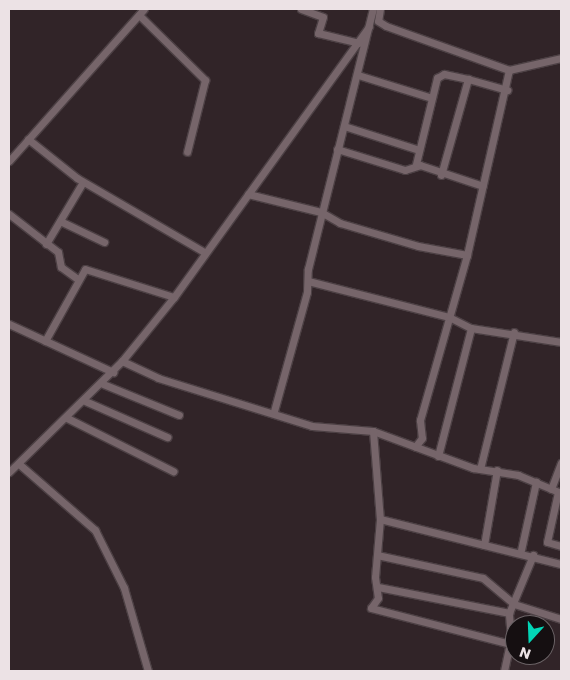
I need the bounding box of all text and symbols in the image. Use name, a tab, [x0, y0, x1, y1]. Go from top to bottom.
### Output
north arrow	[505, 615, 555, 665]
text: N	[517, 642, 534, 664]

